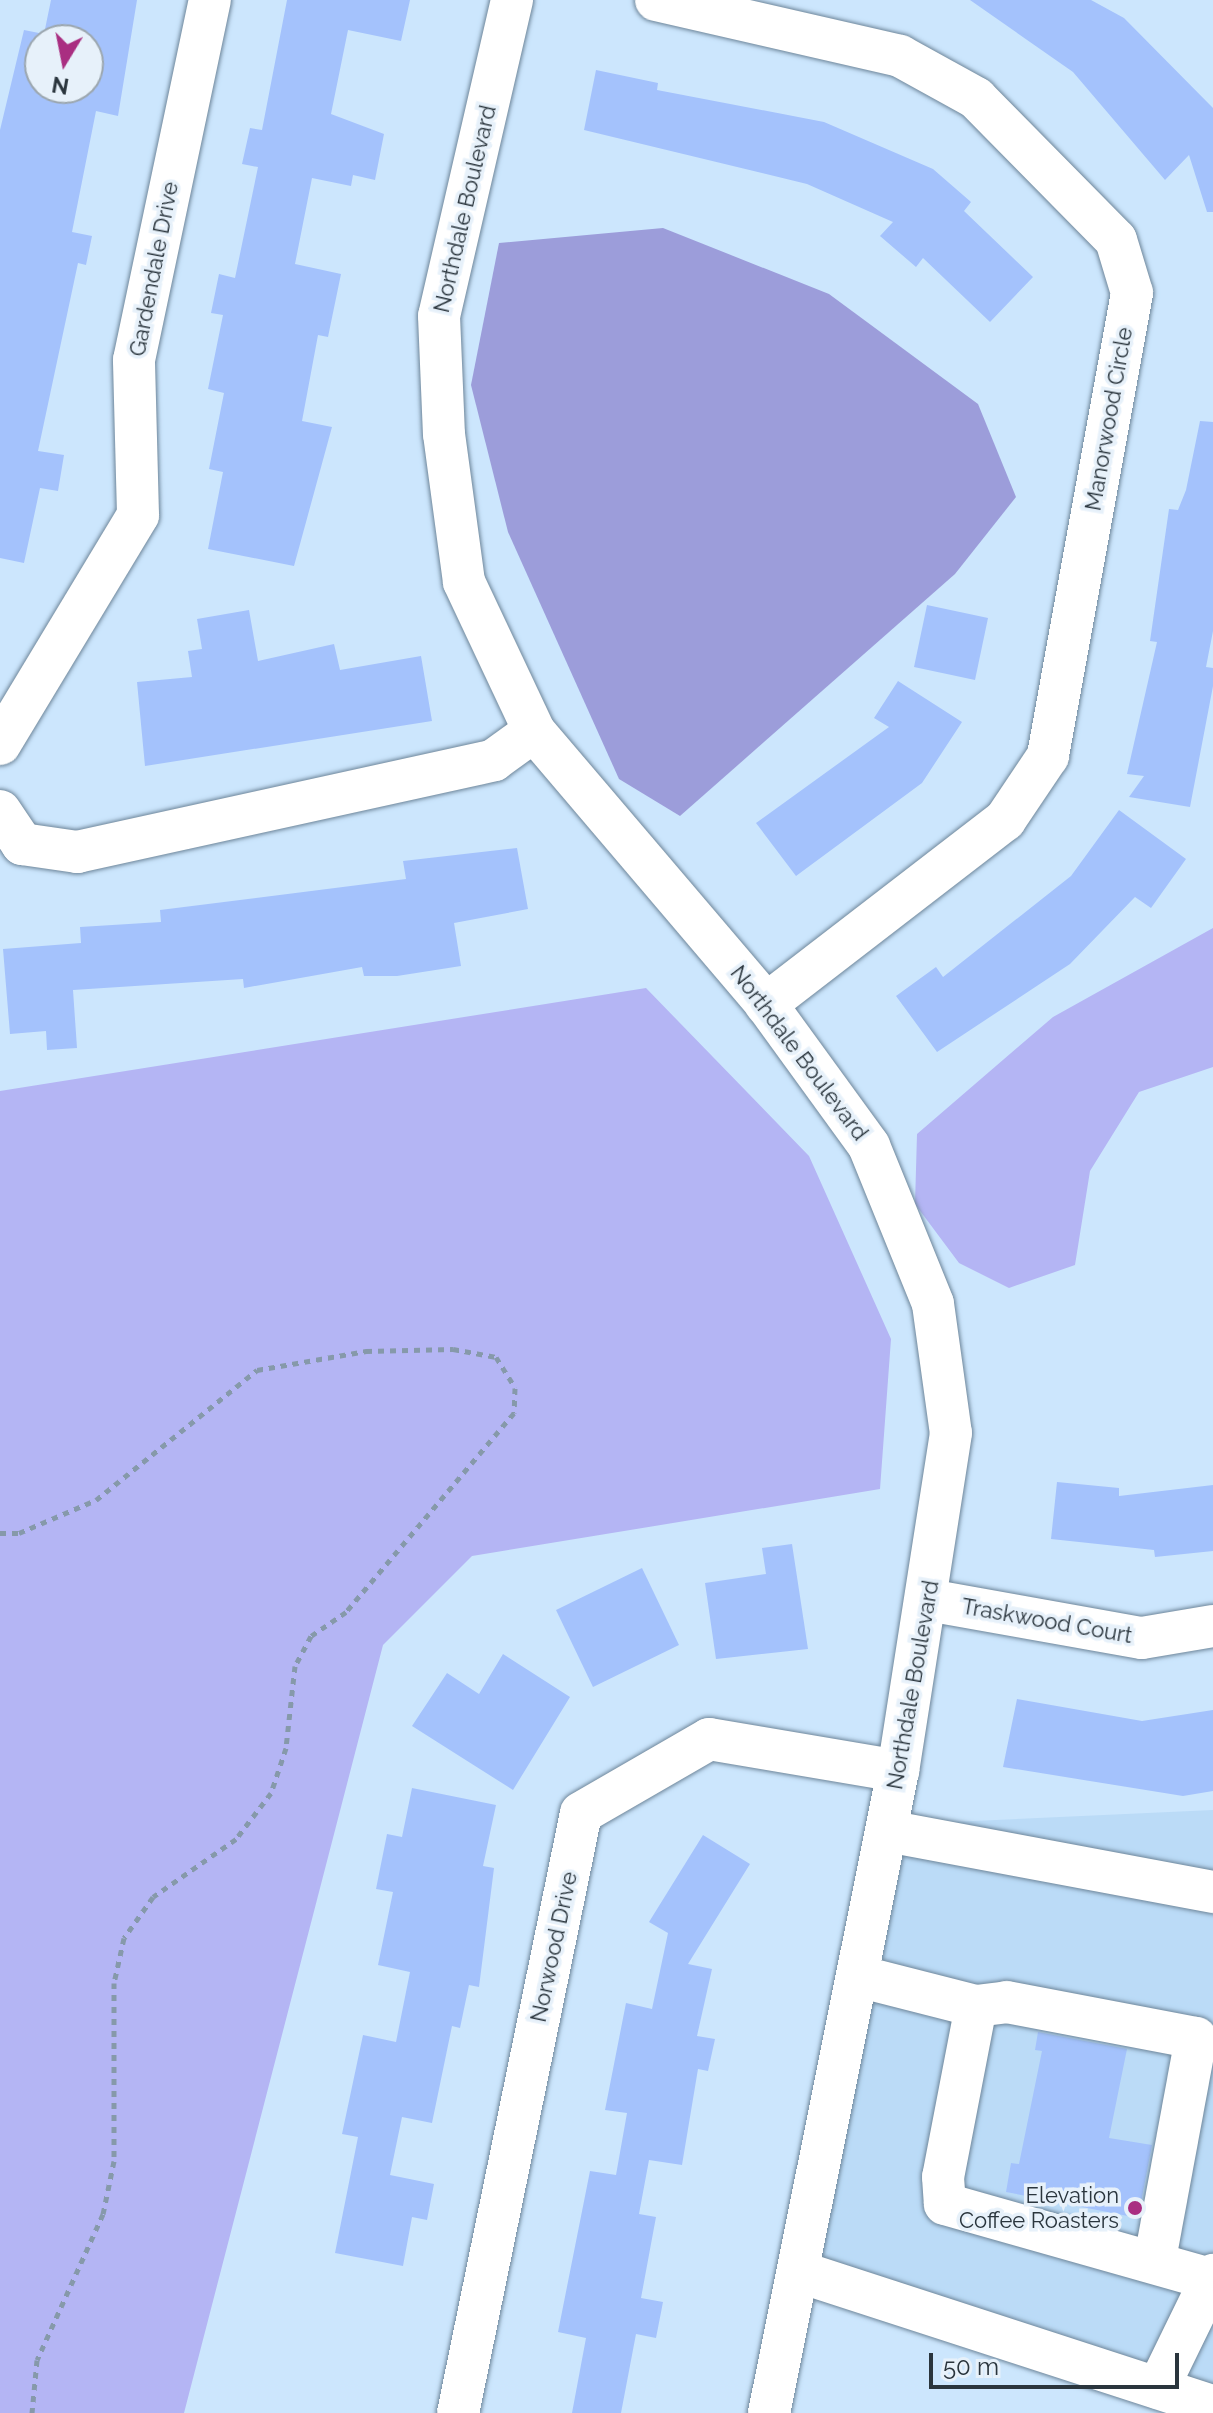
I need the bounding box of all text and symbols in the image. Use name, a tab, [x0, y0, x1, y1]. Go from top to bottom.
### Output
north arrow	[24, 24, 104, 104]
text: N	[50, 71, 71, 100]
street label: Northdale Boulevard	[428, 103, 502, 315]
street label: Gardendale Drive	[124, 179, 184, 359]
street label: Manorwood Circle	[1080, 325, 1138, 513]
street label: Northdale Boulevard	[725, 960, 873, 1146]
street label: Northdale Boulevard	[882, 1578, 944, 1792]
street label: Traskwood Court	[960, 1593, 1134, 1649]
street label: Norwood Drive	[525, 1869, 583, 2025]
place label: Elevation Coffee Roasters	[959, 2182, 1119, 2234]
marker: Elevation Coffee Roasters	[1126, 2199, 1144, 2217]
scale bar	[933, 2337, 1183, 2387]
text: 50 m	[943, 2352, 999, 2381]

